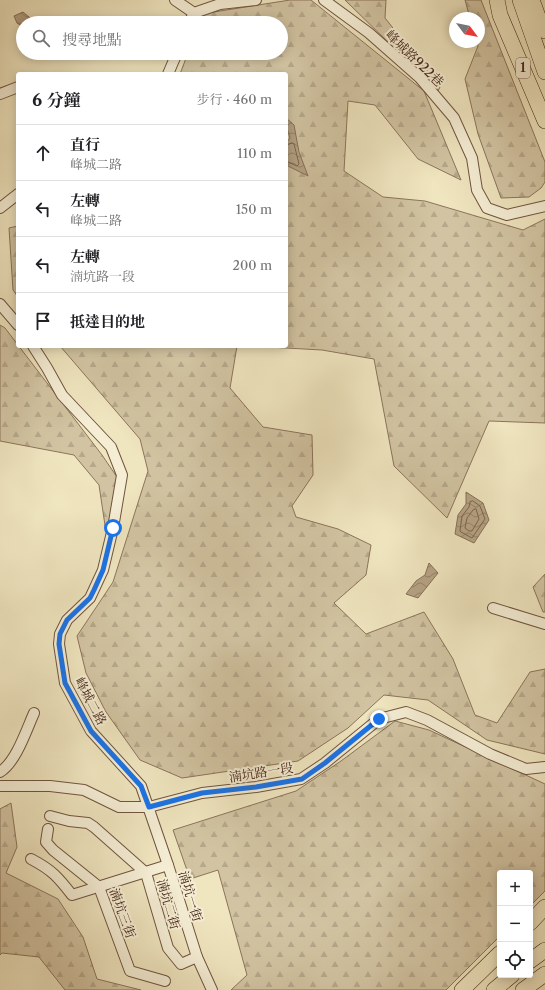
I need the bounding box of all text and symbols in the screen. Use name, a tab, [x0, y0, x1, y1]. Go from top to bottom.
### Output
north arrow	[449, 12, 485, 48]
search box	[16, 16, 288, 60]
street label: 峰城路922巷	[383, 26, 447, 90]
icon: search	[30, 27, 52, 49]
text: 搜尋地點	[62, 30, 122, 49]
road number: 1	[516, 58, 530, 78]
text: 6 分鐘	[32, 90, 80, 110]
text: 步行 · 460 m	[196, 91, 272, 107]
text: 直行	[70, 135, 100, 154]
icon: ahead	[32, 142, 54, 164]
text: 110 m	[237, 145, 272, 161]
text: 峰城二路	[70, 156, 122, 172]
text: 左轉	[70, 191, 100, 210]
icon: left	[32, 198, 54, 220]
text: 150 m	[236, 201, 272, 217]
text: 峰城二路	[70, 212, 122, 228]
text: 左轉	[70, 247, 100, 266]
icon: left	[32, 254, 54, 276]
text: 200 m	[232, 257, 272, 273]
text: 湳坑路一段	[70, 268, 135, 284]
icon: arrive	[32, 310, 54, 332]
text: 抵達目的地	[70, 312, 145, 331]
route start	[104, 519, 122, 537]
street label: 峰城二路	[72, 674, 110, 728]
route end	[370, 710, 388, 728]
street label: 湳坑路一段	[228, 759, 294, 785]
street label: 湳坑一街	[176, 869, 206, 923]
map controls	[497, 870, 533, 978]
button: +	[497, 870, 533, 906]
street label: 湳坑二街	[154, 877, 184, 931]
street label: 湳坑三街	[107, 886, 139, 940]
button: −	[497, 906, 533, 942]
button: locate	[497, 942, 533, 978]

